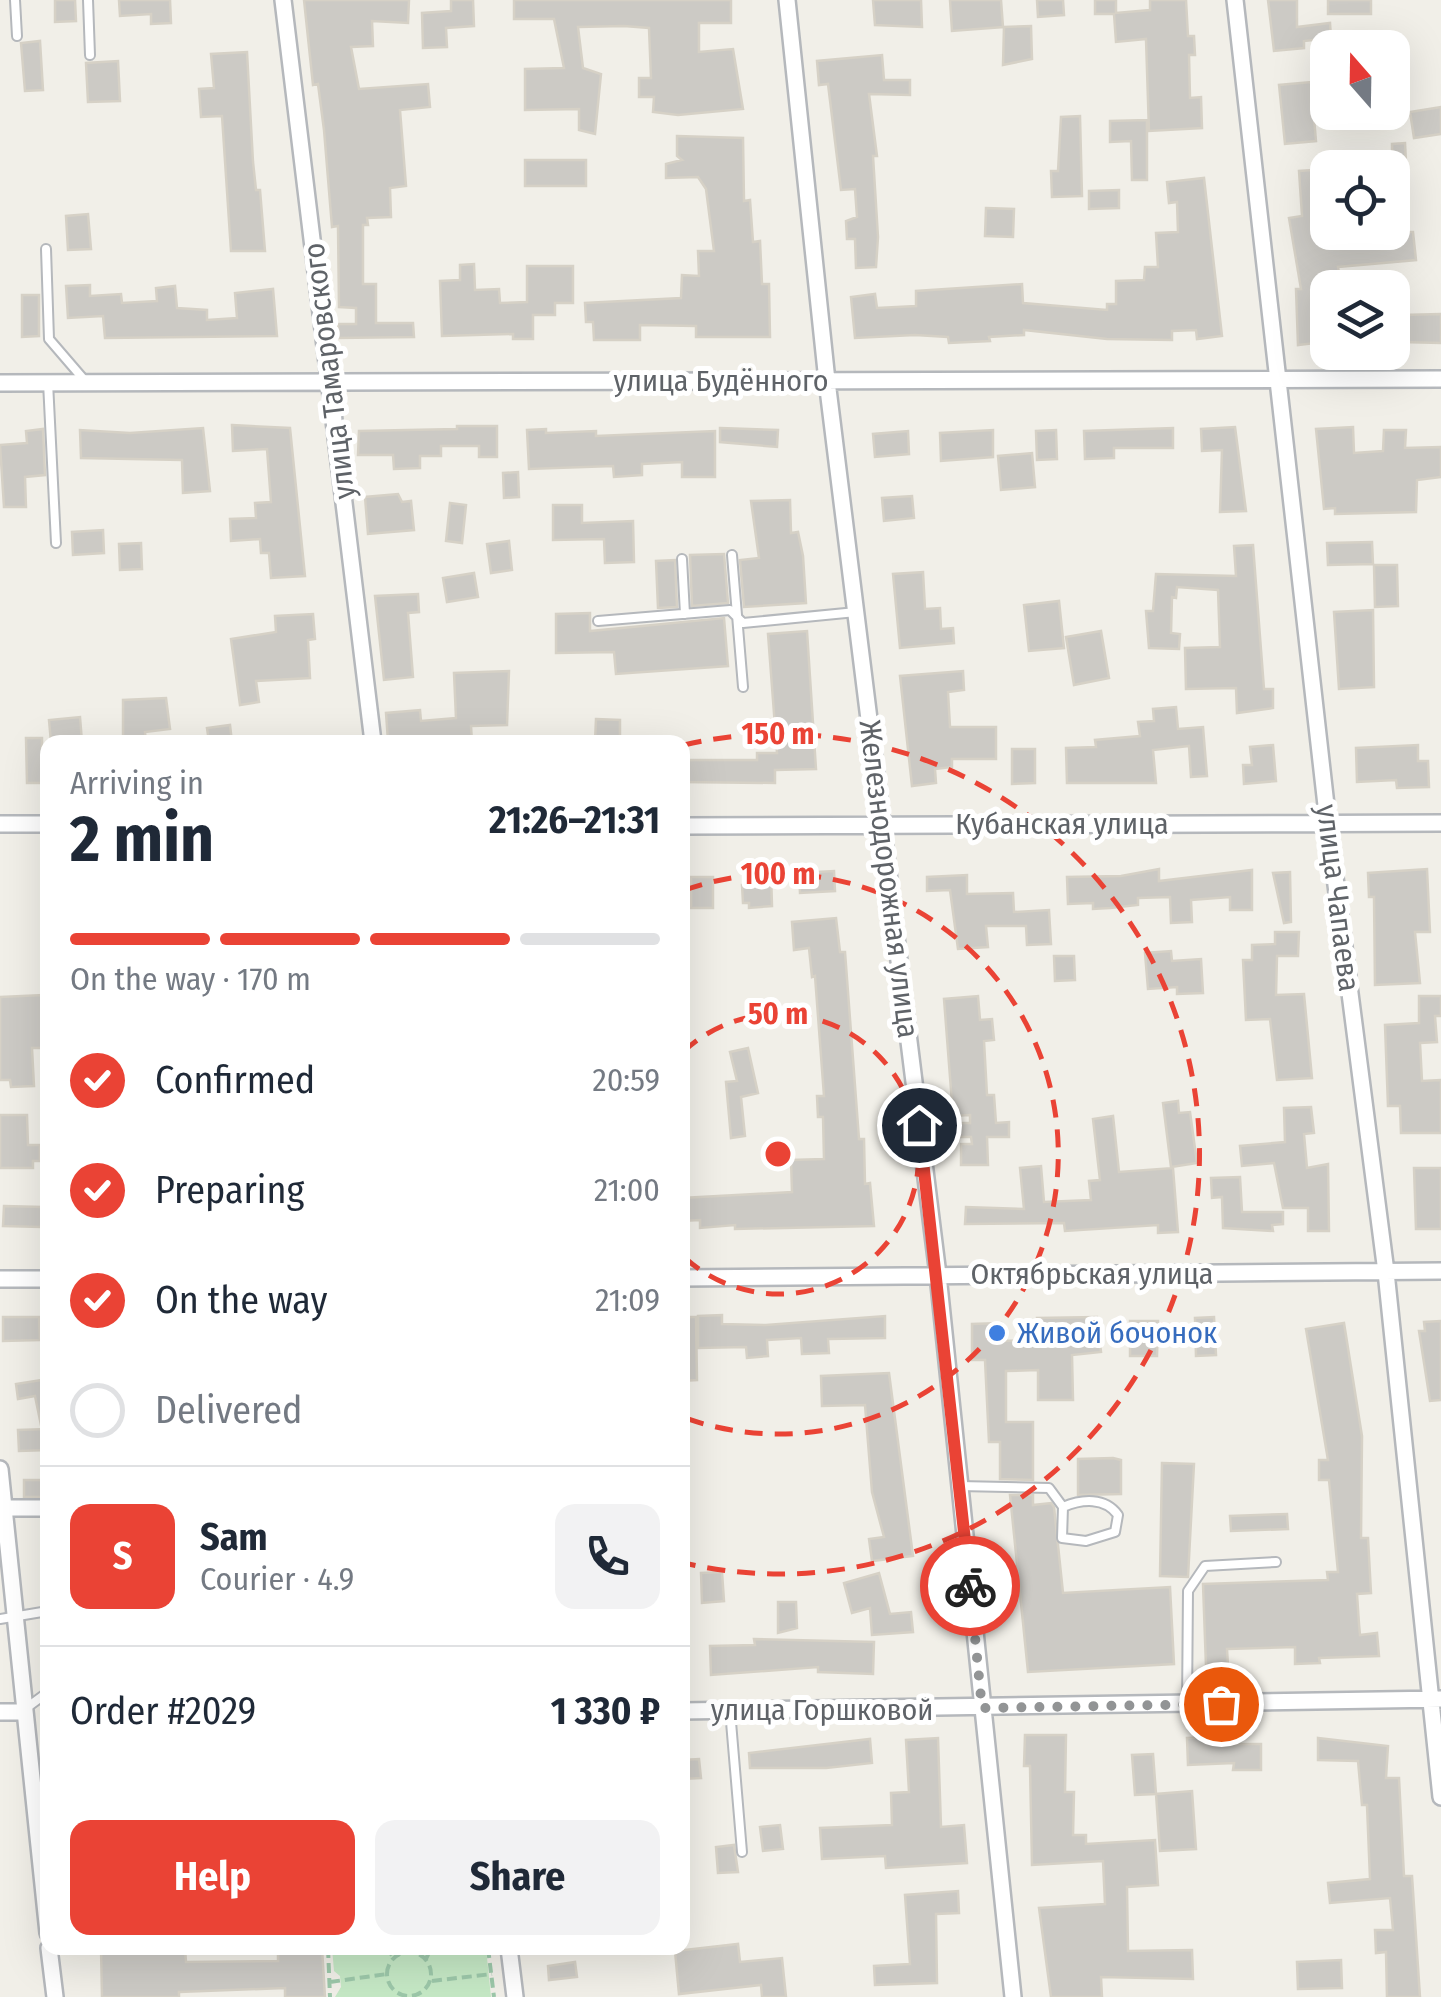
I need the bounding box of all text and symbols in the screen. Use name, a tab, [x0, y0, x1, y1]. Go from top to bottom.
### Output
north arrow	[1310, 30, 1410, 130]
map controls	[1310, 30, 1410, 370]
button: locate	[1310, 150, 1410, 250]
street label: улица Тамаровского	[295, 241, 363, 501]
button: layers	[1310, 270, 1410, 370]
street label: улица Будённого	[613, 363, 829, 399]
text: 150 m	[742, 716, 814, 752]
street label: Железнодорожная улица	[852, 718, 926, 1040]
text: Arriving in	[70, 764, 204, 802]
text: 21:26–21:31	[489, 797, 660, 843]
text: 2 min	[70, 800, 214, 878]
street label: улица Чапаева	[1309, 802, 1367, 994]
street label: Кубанская улица	[955, 806, 1169, 842]
text: 100 m	[741, 856, 815, 892]
text: On the way · 170 m	[70, 960, 311, 998]
text: 50 m	[748, 996, 808, 1032]
icon: check	[70, 1053, 125, 1108]
text: Confirmed	[155, 1057, 315, 1103]
text: 20:59	[593, 1061, 660, 1099]
pin	[877, 1083, 962, 1168]
icon: home	[892, 1098, 947, 1153]
centre of rings	[760, 1136, 796, 1172]
icon: check	[70, 1163, 125, 1218]
text: Preparing	[155, 1167, 304, 1213]
text: 21:00	[594, 1171, 660, 1209]
street label: Октябрьская улица	[970, 1256, 1214, 1292]
icon: check	[70, 1273, 125, 1328]
text: On the way	[155, 1277, 327, 1323]
text: 21:09	[595, 1281, 660, 1319]
place label: Живой бочонок	[1017, 1315, 1217, 1351]
marker: Живой бочонок	[986, 1322, 1008, 1344]
text: Delivered	[155, 1387, 302, 1433]
button: phone	[555, 1504, 660, 1609]
text: Sam	[200, 1514, 268, 1560]
text: S	[113, 1533, 132, 1579]
courier	[920, 1536, 1020, 1636]
icon: bike	[943, 1559, 998, 1614]
text: Courier · 4.9	[200, 1560, 354, 1598]
pin	[1179, 1662, 1264, 1747]
icon: bag	[1194, 1677, 1249, 1732]
text: Order #2029	[70, 1688, 256, 1734]
text: 1 330 ₽	[551, 1688, 660, 1734]
street label: улица Горшковой	[711, 1692, 933, 1728]
button: Help	[70, 1820, 355, 1935]
button: Share	[375, 1820, 660, 1935]

